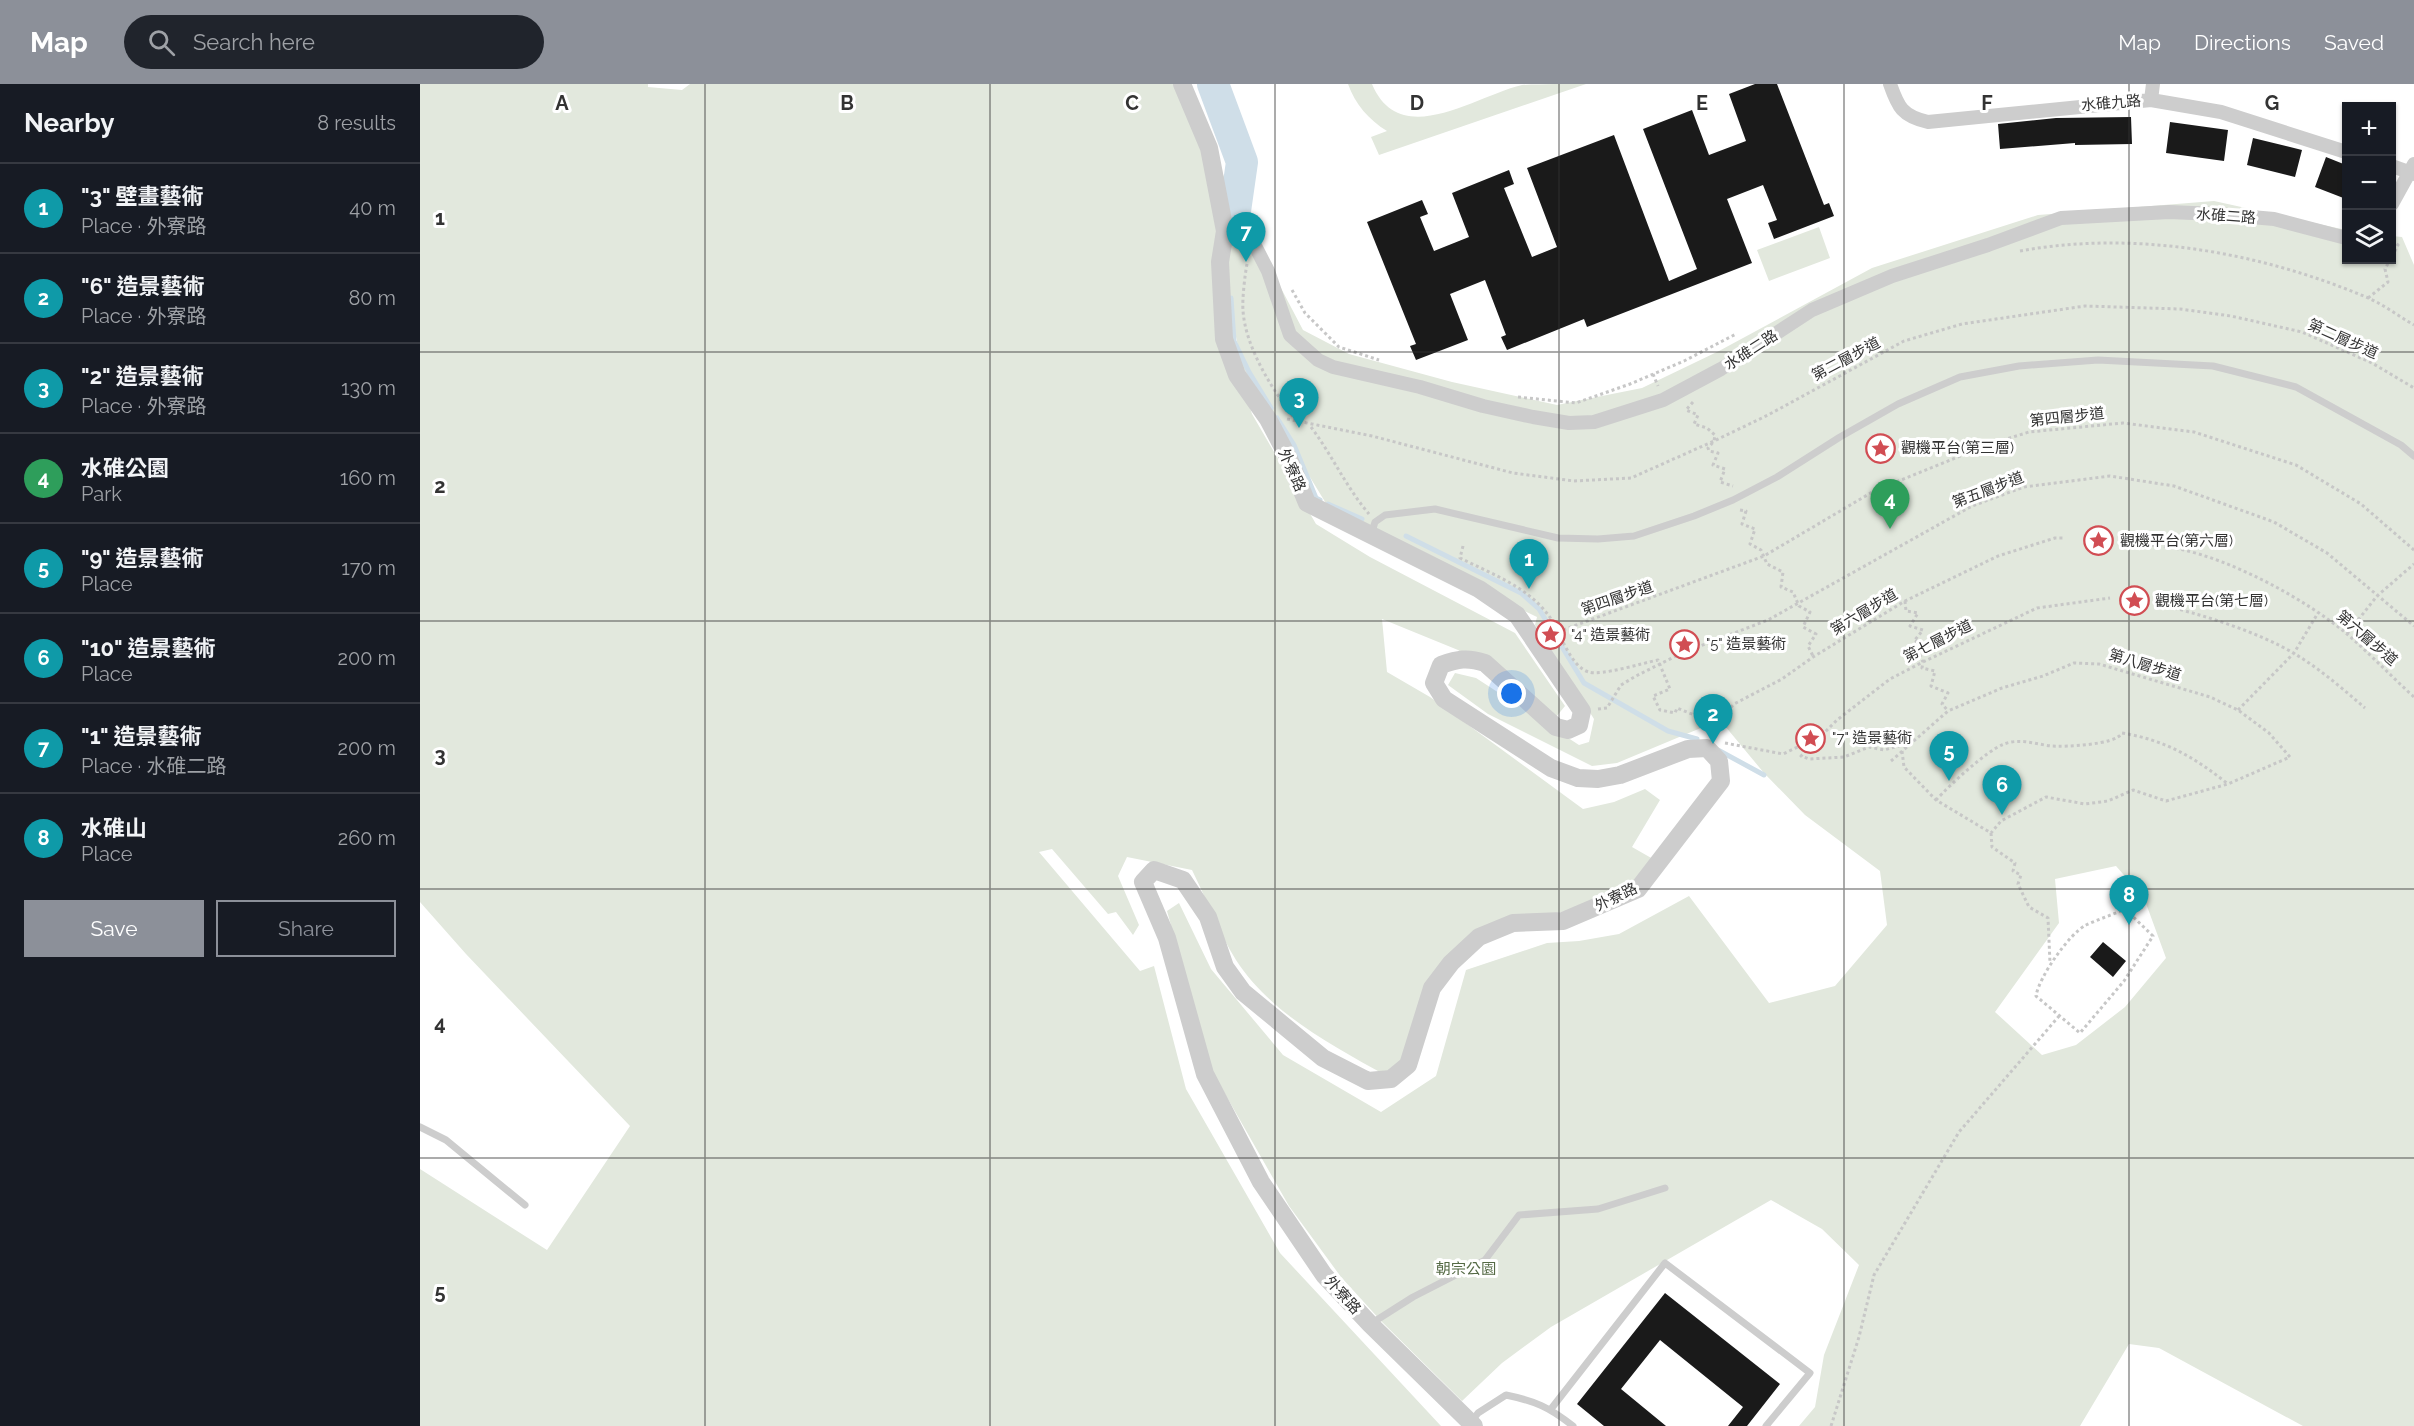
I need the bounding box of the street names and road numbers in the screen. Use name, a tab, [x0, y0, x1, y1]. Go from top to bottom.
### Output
street label: 水碓九路	[2080, 91, 2142, 115]
street label: 水碓二路	[2195, 205, 2257, 227]
street label: 第二層步道	[2305, 316, 2381, 362]
street label: 水碓二路	[1721, 326, 1781, 374]
street label: 第二層步道	[1809, 333, 1883, 385]
street label: 第四層步道	[2029, 404, 2105, 430]
street label: 外寮路	[1275, 446, 1309, 494]
street label: 第五層步道	[1950, 468, 2026, 512]
street label: 第四層步道	[1579, 577, 1655, 619]
street label: 第六層步道	[1827, 585, 1901, 639]
street label: 第六層步道	[2333, 607, 2401, 669]
street label: 第七層步道	[1900, 616, 1976, 666]
street label: 第八層步道	[2106, 645, 2184, 685]
street label: 外寮路	[1592, 879, 1640, 915]
street label: 外寮路	[1321, 1272, 1365, 1318]

